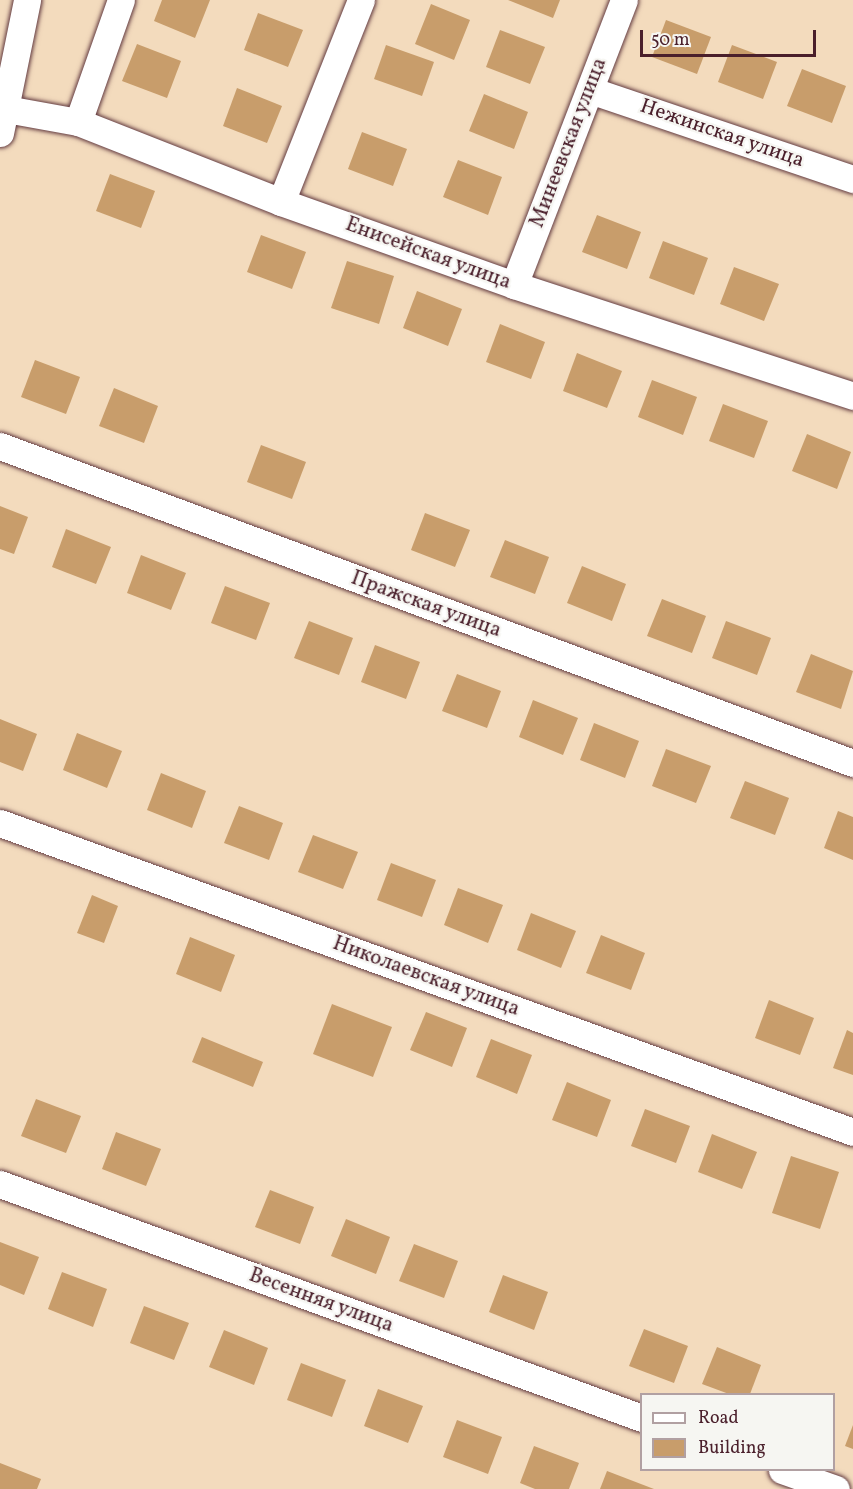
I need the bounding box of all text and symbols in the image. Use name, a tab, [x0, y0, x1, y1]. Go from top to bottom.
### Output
scale bar	[643, 18, 818, 56]
text: 50 m	[651, 28, 690, 53]
street label: Минеевская улица	[525, 54, 613, 232]
street label: Нежинская улица	[636, 94, 808, 174]
street label: Енисейская улица	[341, 212, 515, 296]
street label: Пражская улица	[347, 566, 505, 644]
street label: Николаевская улица	[329, 931, 523, 1023]
street label: Весенняя улица	[245, 1263, 397, 1339]
legend	[640, 1393, 835, 1471]
text: Road	[698, 1406, 739, 1431]
text: Building	[698, 1436, 766, 1461]

